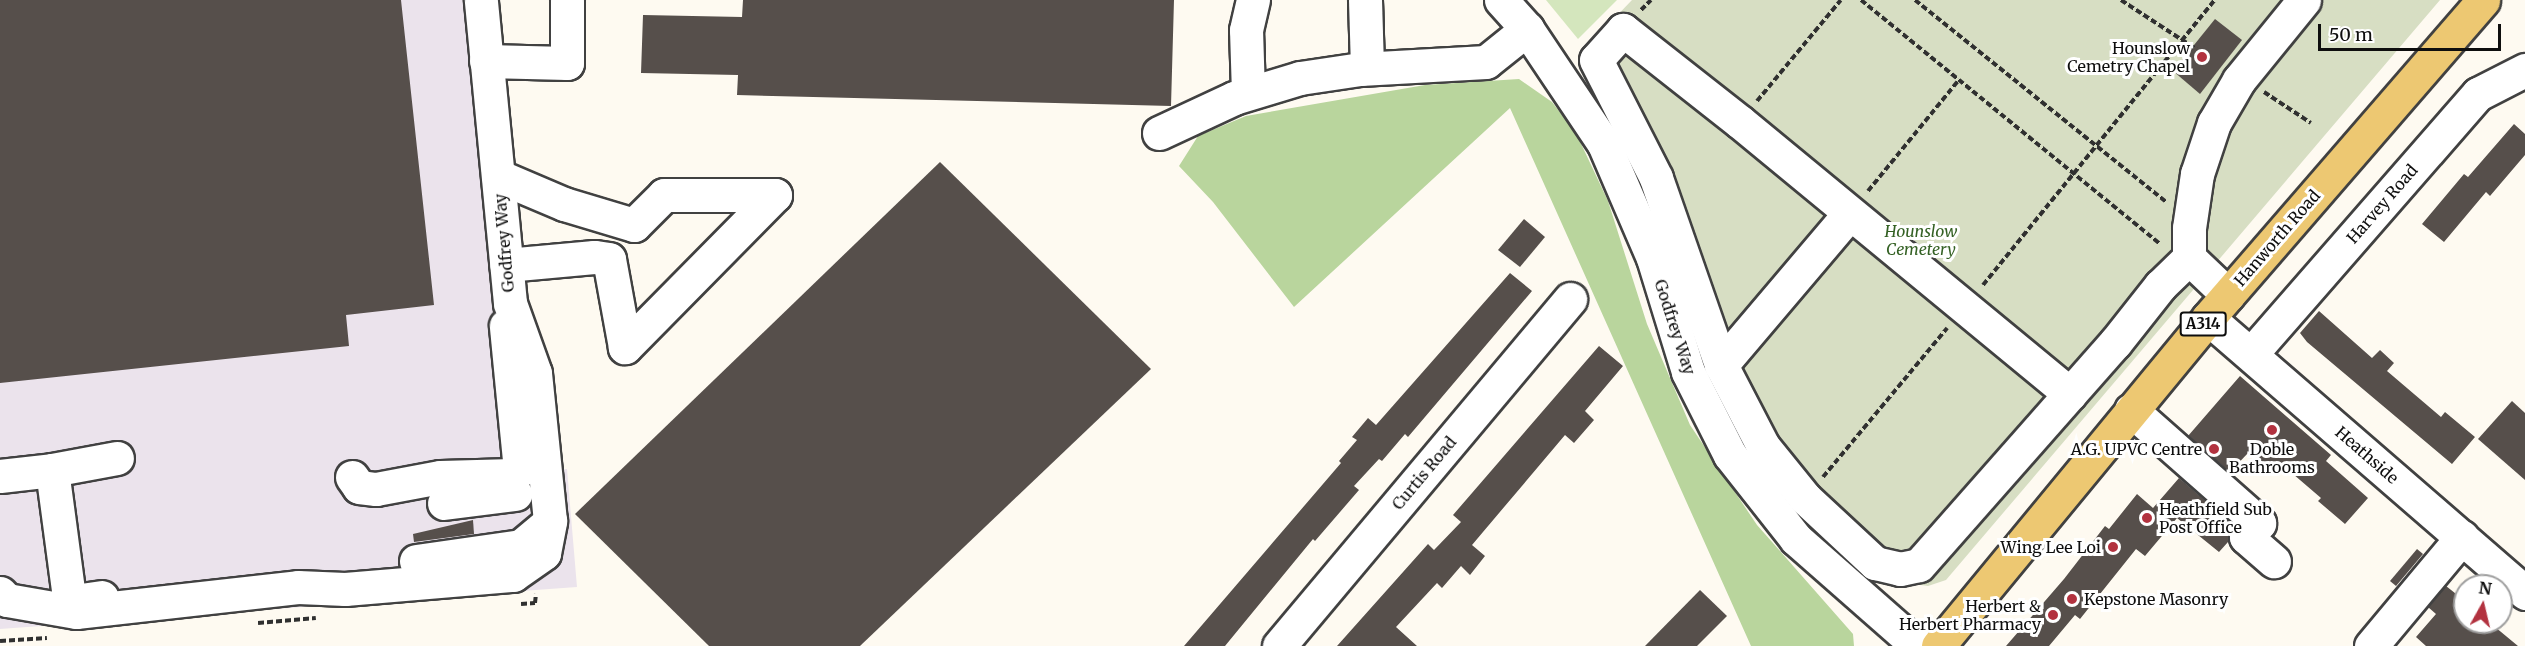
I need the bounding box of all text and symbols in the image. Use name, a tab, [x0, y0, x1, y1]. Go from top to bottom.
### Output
scale bar	[2321, 12, 2504, 50]
text: 50 m	[2329, 23, 2373, 46]
place label: Hounslow Cemetry Chapel	[2067, 38, 2190, 76]
marker: Hounslow Cemetry Chapel	[2195, 50, 2209, 64]
street label: Harvey Road	[2343, 161, 2421, 247]
street label: Hanworth Road	[2230, 186, 2324, 290]
street label: Godfrey Way	[490, 193, 518, 293]
park label: Hounslow Cemetery	[1885, 221, 1957, 259]
street label: Godfrey Way	[1651, 277, 1699, 377]
road number: A314	[2179, 312, 2227, 336]
street label: Heathside	[2332, 422, 2402, 488]
marker: Doble Bathrooms	[2265, 423, 2279, 437]
street label: Curtis Road	[1388, 433, 1460, 513]
place label: A.G. UPVC Centre	[2071, 439, 2202, 459]
place label: Doble Bathrooms	[2229, 439, 2315, 477]
marker: A.G. UPVC Centre	[2207, 442, 2221, 456]
place label: Heathfield Sub Post Office	[2159, 499, 2272, 537]
marker: Heathfield Sub Post Office	[2140, 511, 2154, 525]
place label: Wing Lee Loi	[2001, 537, 2101, 557]
marker: Wing Lee Loi	[2106, 540, 2120, 554]
north arrow	[2453, 574, 2513, 634]
text: N	[2478, 577, 2493, 599]
place label: Kepstone Masonry	[2084, 589, 2228, 609]
marker: Kepstone Masonry	[2065, 592, 2079, 606]
place label: Herbert & Herbert Pharmacy	[1899, 596, 2041, 634]
marker: Herbert & Herbert Pharmacy	[2046, 608, 2060, 622]

